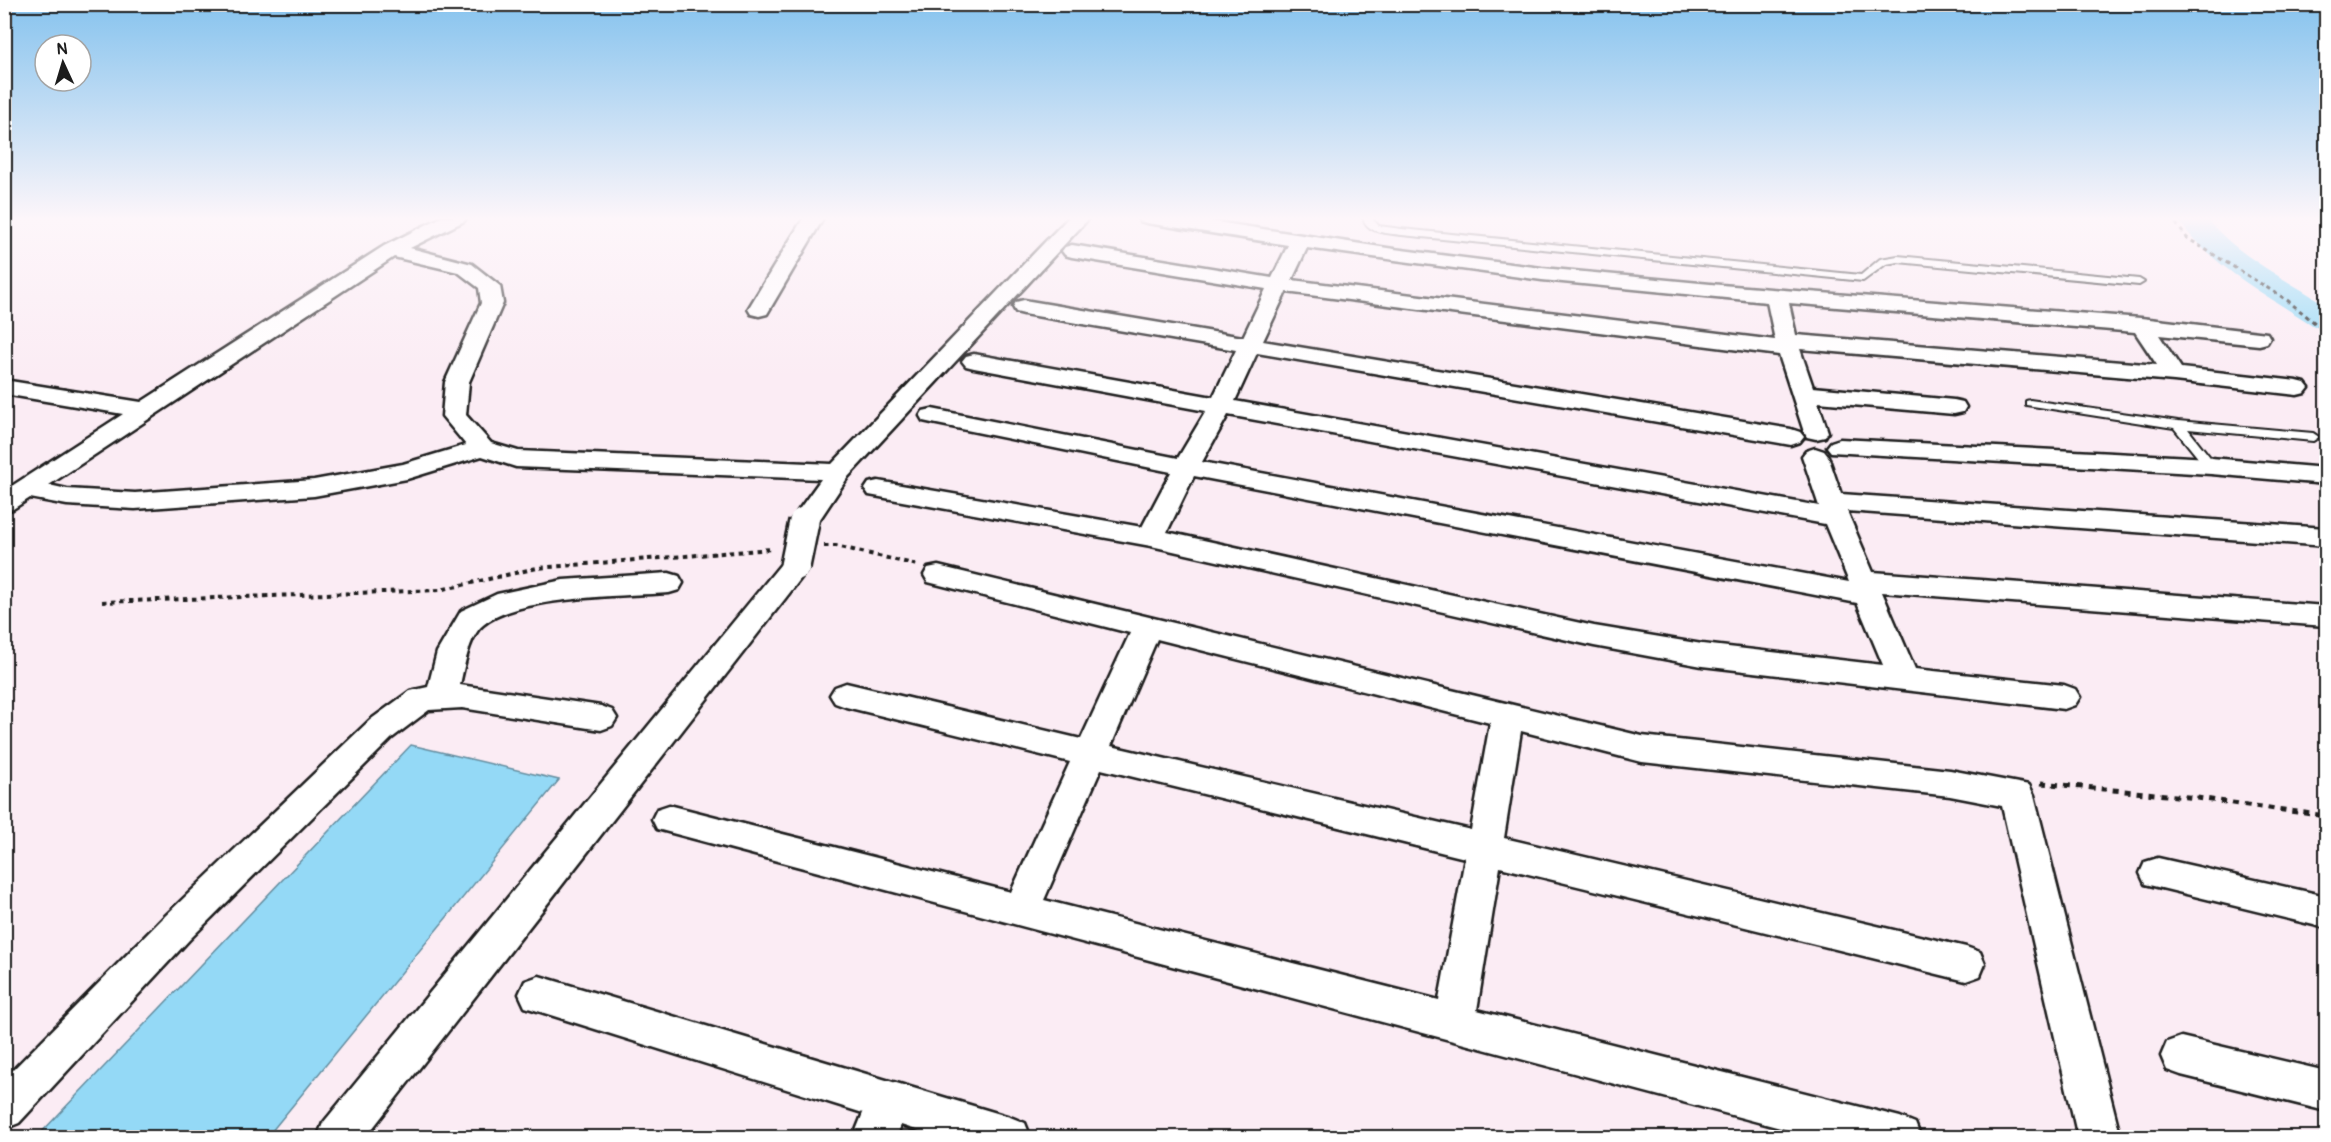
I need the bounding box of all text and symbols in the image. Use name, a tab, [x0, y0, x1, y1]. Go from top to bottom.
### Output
north arrow	[33, 33, 93, 93]
text: N	[56, 39, 68, 59]

